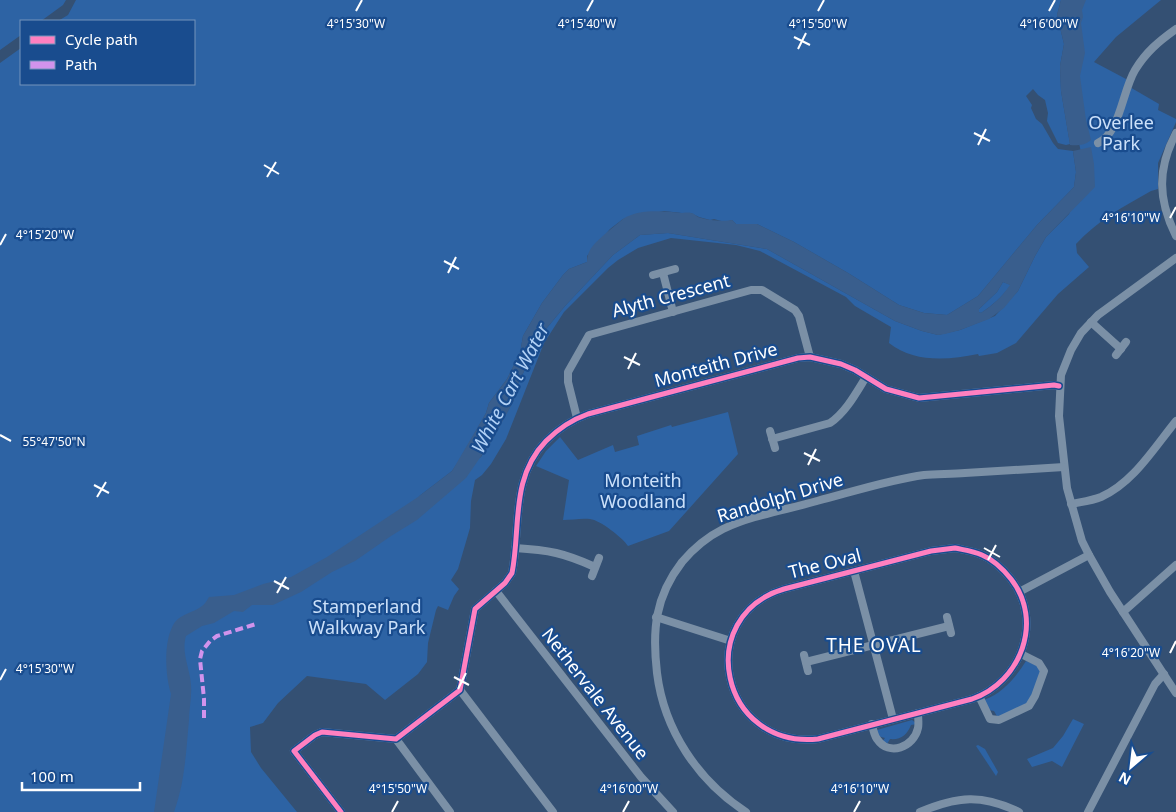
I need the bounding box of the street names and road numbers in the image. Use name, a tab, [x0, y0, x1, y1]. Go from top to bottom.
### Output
street label: Alyth Crescent	[609, 268, 733, 322]
street label: Monteith Drive	[652, 336, 780, 392]
street label: Randolph Drive	[714, 467, 846, 528]
street label: The Oval	[786, 542, 864, 584]
street label: Nethervale Avenue	[537, 623, 655, 764]

